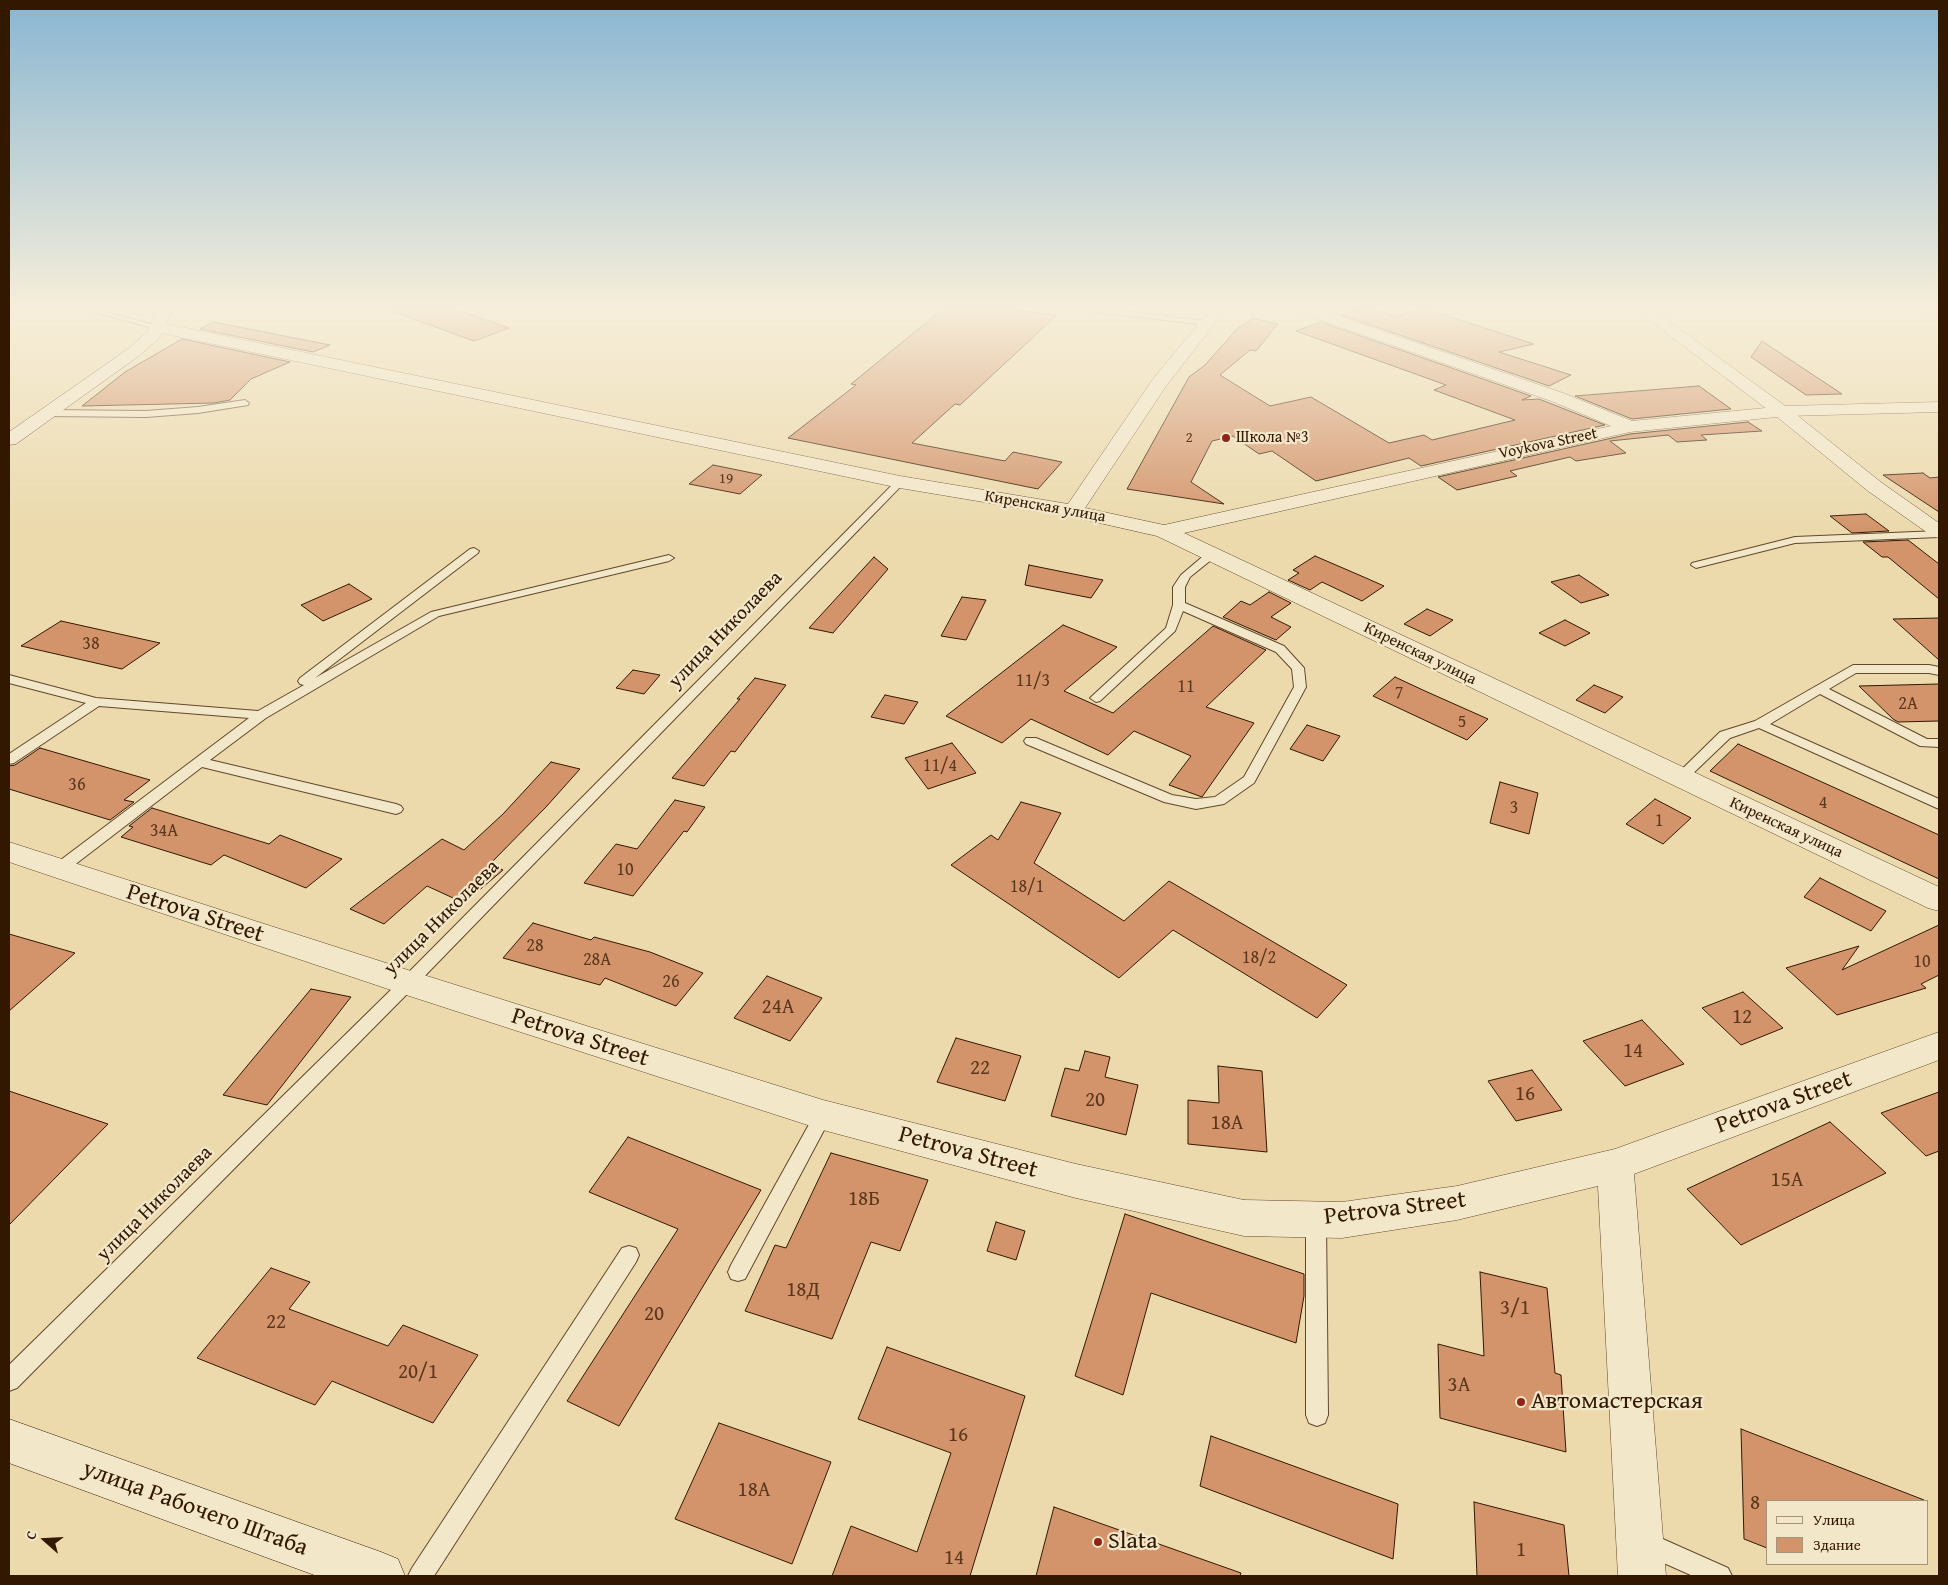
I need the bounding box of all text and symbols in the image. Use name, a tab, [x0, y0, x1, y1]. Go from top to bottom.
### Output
street label: Voykova Street	[1497, 424, 1599, 464]
place label: Школа №3	[1236, 428, 1309, 448]
house number: 2	[1185, 429, 1193, 447]
marker: Школа №3	[1220, 432, 1232, 444]
house number: 19	[719, 470, 733, 488]
street label: Киренская улица	[983, 487, 1107, 527]
street label: улица Николаева	[664, 566, 788, 694]
street label: Киренская улица	[1361, 618, 1479, 690]
house number: 38	[82, 633, 100, 655]
house number: 11/3	[1016, 670, 1050, 692]
house number: 11	[1177, 676, 1195, 698]
house number: 7	[1395, 682, 1403, 704]
house number: 2А	[1898, 693, 1918, 715]
house number: 5	[1458, 711, 1466, 733]
house number: 11/4	[923, 755, 957, 777]
house number: 36	[68, 774, 86, 796]
house number: 4	[1819, 792, 1827, 814]
street label: Киренская улица	[1726, 793, 1846, 863]
house number: 3	[1510, 797, 1518, 819]
house number: 1	[1655, 810, 1663, 832]
house number: 34А	[150, 820, 178, 842]
street label: улица Николаева	[379, 855, 505, 981]
house number: 10	[616, 859, 634, 881]
house number: 18/1	[1010, 876, 1044, 898]
street label: Petrova Street	[123, 878, 267, 950]
house number: 28	[526, 935, 544, 957]
house number: 18/2	[1242, 947, 1276, 969]
house number: 28А	[583, 949, 611, 971]
house number: 10	[1913, 951, 1931, 973]
house number: 26	[662, 971, 680, 993]
house number: 24А	[762, 995, 794, 1021]
street label: Petrova Street	[508, 1002, 652, 1074]
house number: 12	[1732, 1005, 1752, 1031]
house number: 14	[1623, 1039, 1643, 1065]
house number: 22	[970, 1056, 990, 1082]
street label: Petrova Street	[1712, 1065, 1856, 1141]
house number: 16	[1515, 1082, 1535, 1108]
house number: 20	[1085, 1088, 1105, 1114]
house number: 18А	[1211, 1111, 1243, 1137]
street label: Petrova Street	[895, 1121, 1041, 1185]
street label: улица Николаева	[92, 1141, 218, 1267]
house number: 15А	[1771, 1168, 1803, 1194]
street label: Petrova Street	[1322, 1186, 1468, 1232]
house number: 18Б	[848, 1187, 880, 1213]
house number: 18Д	[786, 1278, 820, 1304]
house number: 3/1	[1500, 1296, 1530, 1322]
house number: 20	[644, 1302, 664, 1328]
house number: 22	[266, 1310, 286, 1336]
house number: 20/1	[398, 1360, 438, 1386]
house number: 3А	[1448, 1373, 1470, 1399]
place label: Автомастерская	[1531, 1388, 1703, 1416]
marker: Автомастерская	[1515, 1396, 1527, 1408]
house number: 16	[948, 1423, 968, 1449]
street label: улица Рабочего Штаба	[78, 1455, 312, 1563]
house number: 18А	[738, 1478, 770, 1504]
house number: 8	[1750, 1491, 1760, 1517]
legend	[1766, 1500, 1928, 1565]
text: Улица	[1813, 1509, 1855, 1530]
north arrow	[20, 1515, 70, 1565]
text: С	[20, 1528, 42, 1542]
place label: Slata	[1108, 1528, 1158, 1556]
text: Здание	[1813, 1534, 1861, 1555]
marker: Slata	[1092, 1536, 1104, 1548]
house number: 1	[1516, 1538, 1526, 1564]
house number: 14	[944, 1546, 964, 1572]

